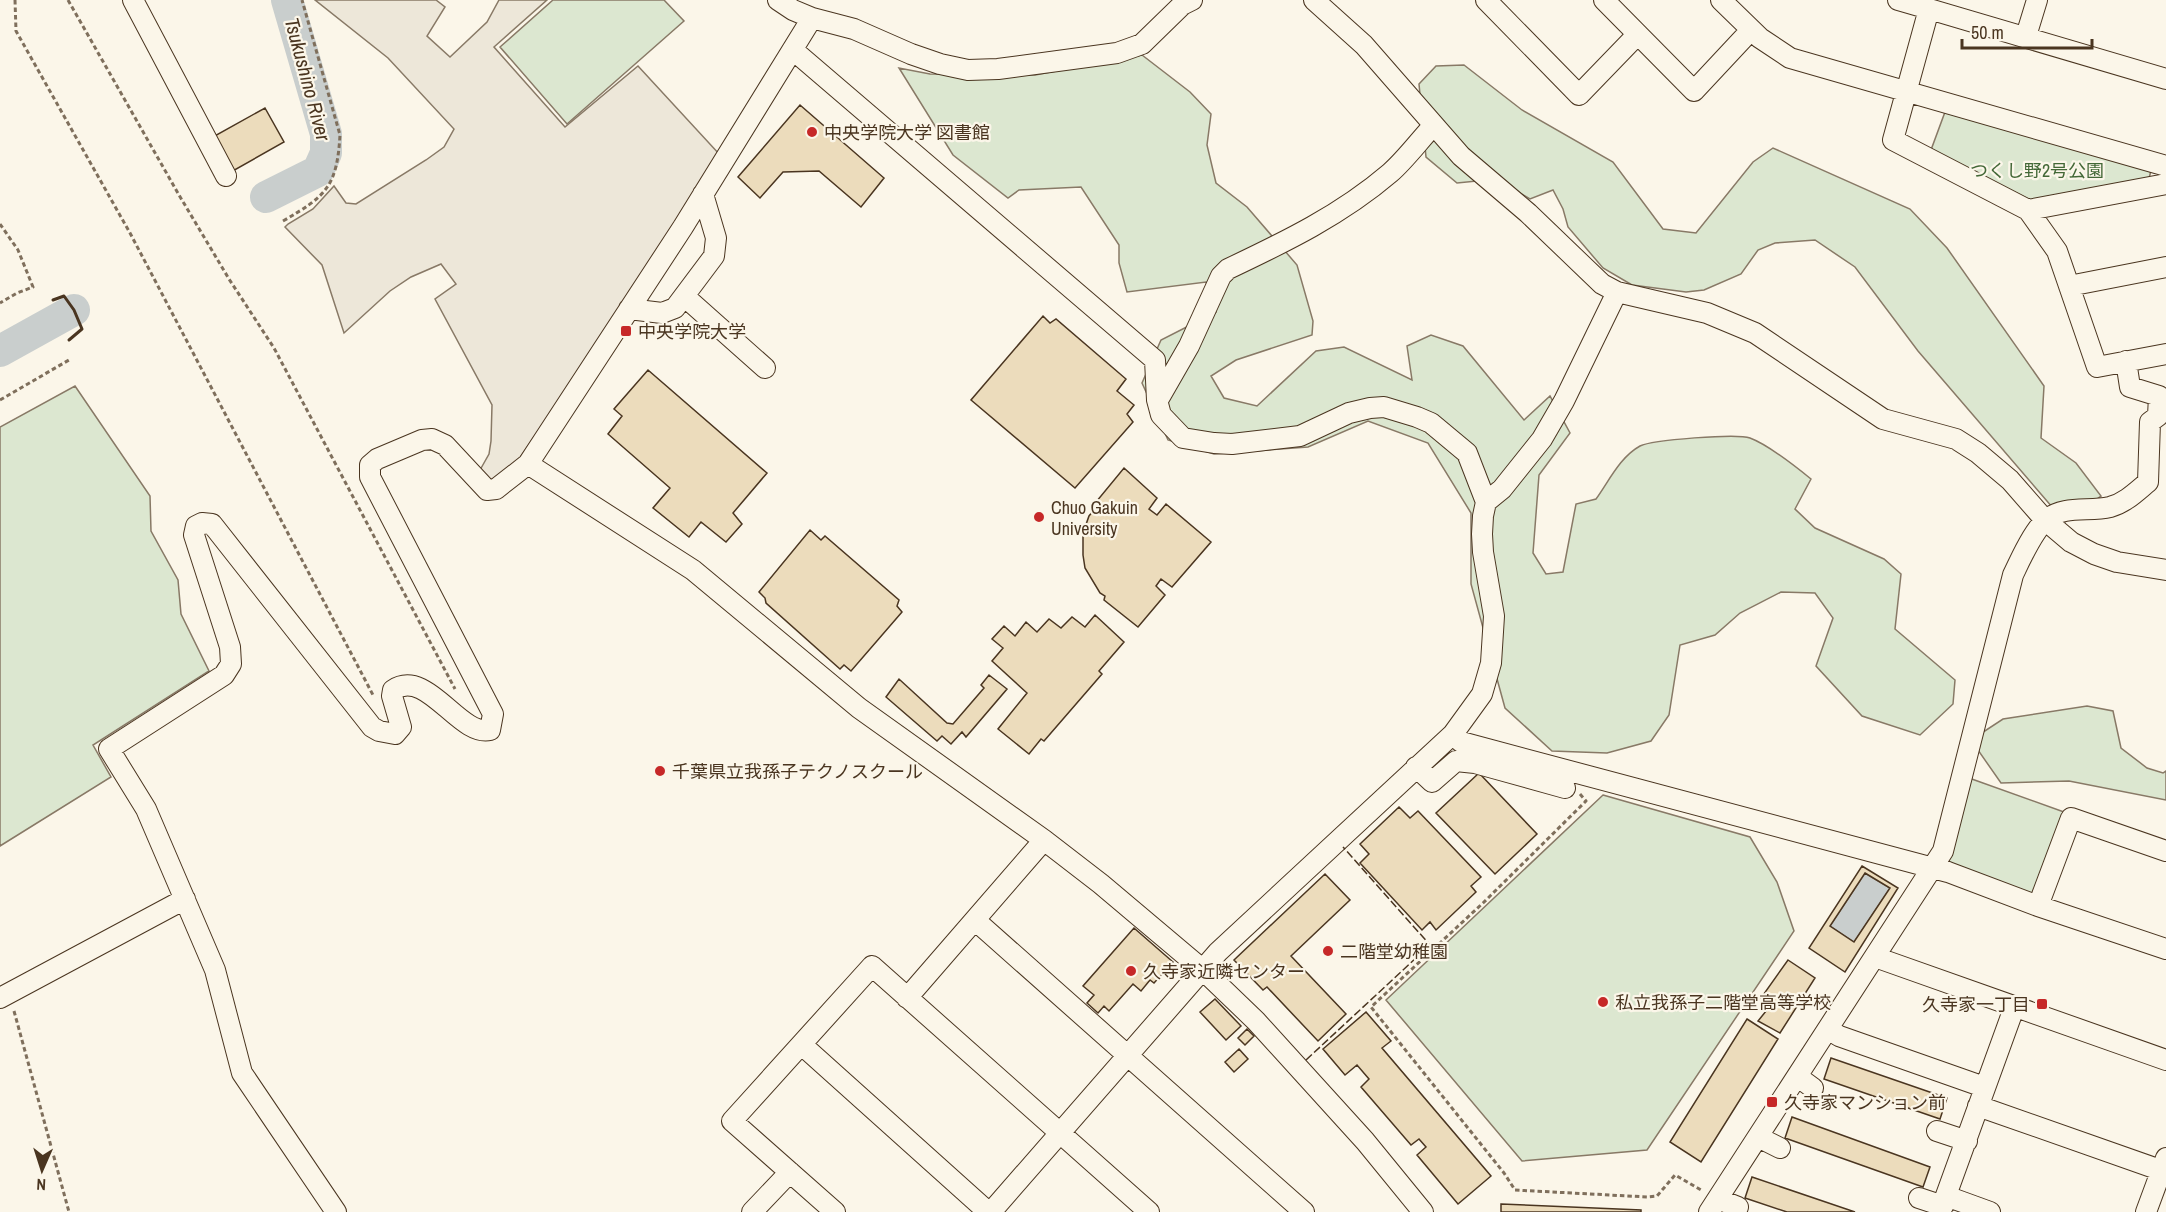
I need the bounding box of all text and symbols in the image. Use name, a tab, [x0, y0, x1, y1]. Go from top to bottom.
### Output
scale bar	[1962, 12, 2092, 50]
water label: Tsukushino River	[279, 15, 338, 144]
text: 50 m	[1971, 20, 2004, 45]
place label: 中央学院大学 図書館	[824, 120, 990, 145]
marker: 中央学院大学 図書館	[805, 125, 819, 139]
park label: つくし野2号公園	[1970, 158, 2104, 183]
place label: 中央学院大学	[638, 319, 746, 344]
marker: 中央学院大学	[619, 324, 633, 338]
place label: Chuo Gakuin University	[1051, 495, 1138, 541]
marker: Chuo Gakuin University	[1032, 510, 1046, 524]
place label: 千葉県立我孫子テクノスクール	[672, 759, 923, 784]
marker: 千葉県立我孫子テクノスクール	[653, 764, 667, 778]
place label: 二階堂幼稚園	[1340, 939, 1448, 964]
marker: 二階堂幼稚園	[1321, 944, 1335, 958]
place label: 久寺家近隣センター	[1143, 959, 1305, 984]
marker: 久寺家近隣センター	[1124, 964, 1138, 978]
place label: 私立我孫子二階堂高等学校	[1615, 990, 1831, 1015]
place label: 久寺家一丁目	[1922, 992, 2030, 1017]
marker: 私立我孫子二階堂高等学校	[1596, 995, 1610, 1009]
marker: 久寺家一丁目	[2035, 997, 2049, 1011]
place label: 久寺家マンション前	[1784, 1090, 1946, 1115]
marker: 久寺家マンション前	[1765, 1095, 1779, 1109]
north arrow	[12, 1140, 72, 1200]
text: N	[36, 1174, 47, 1196]

